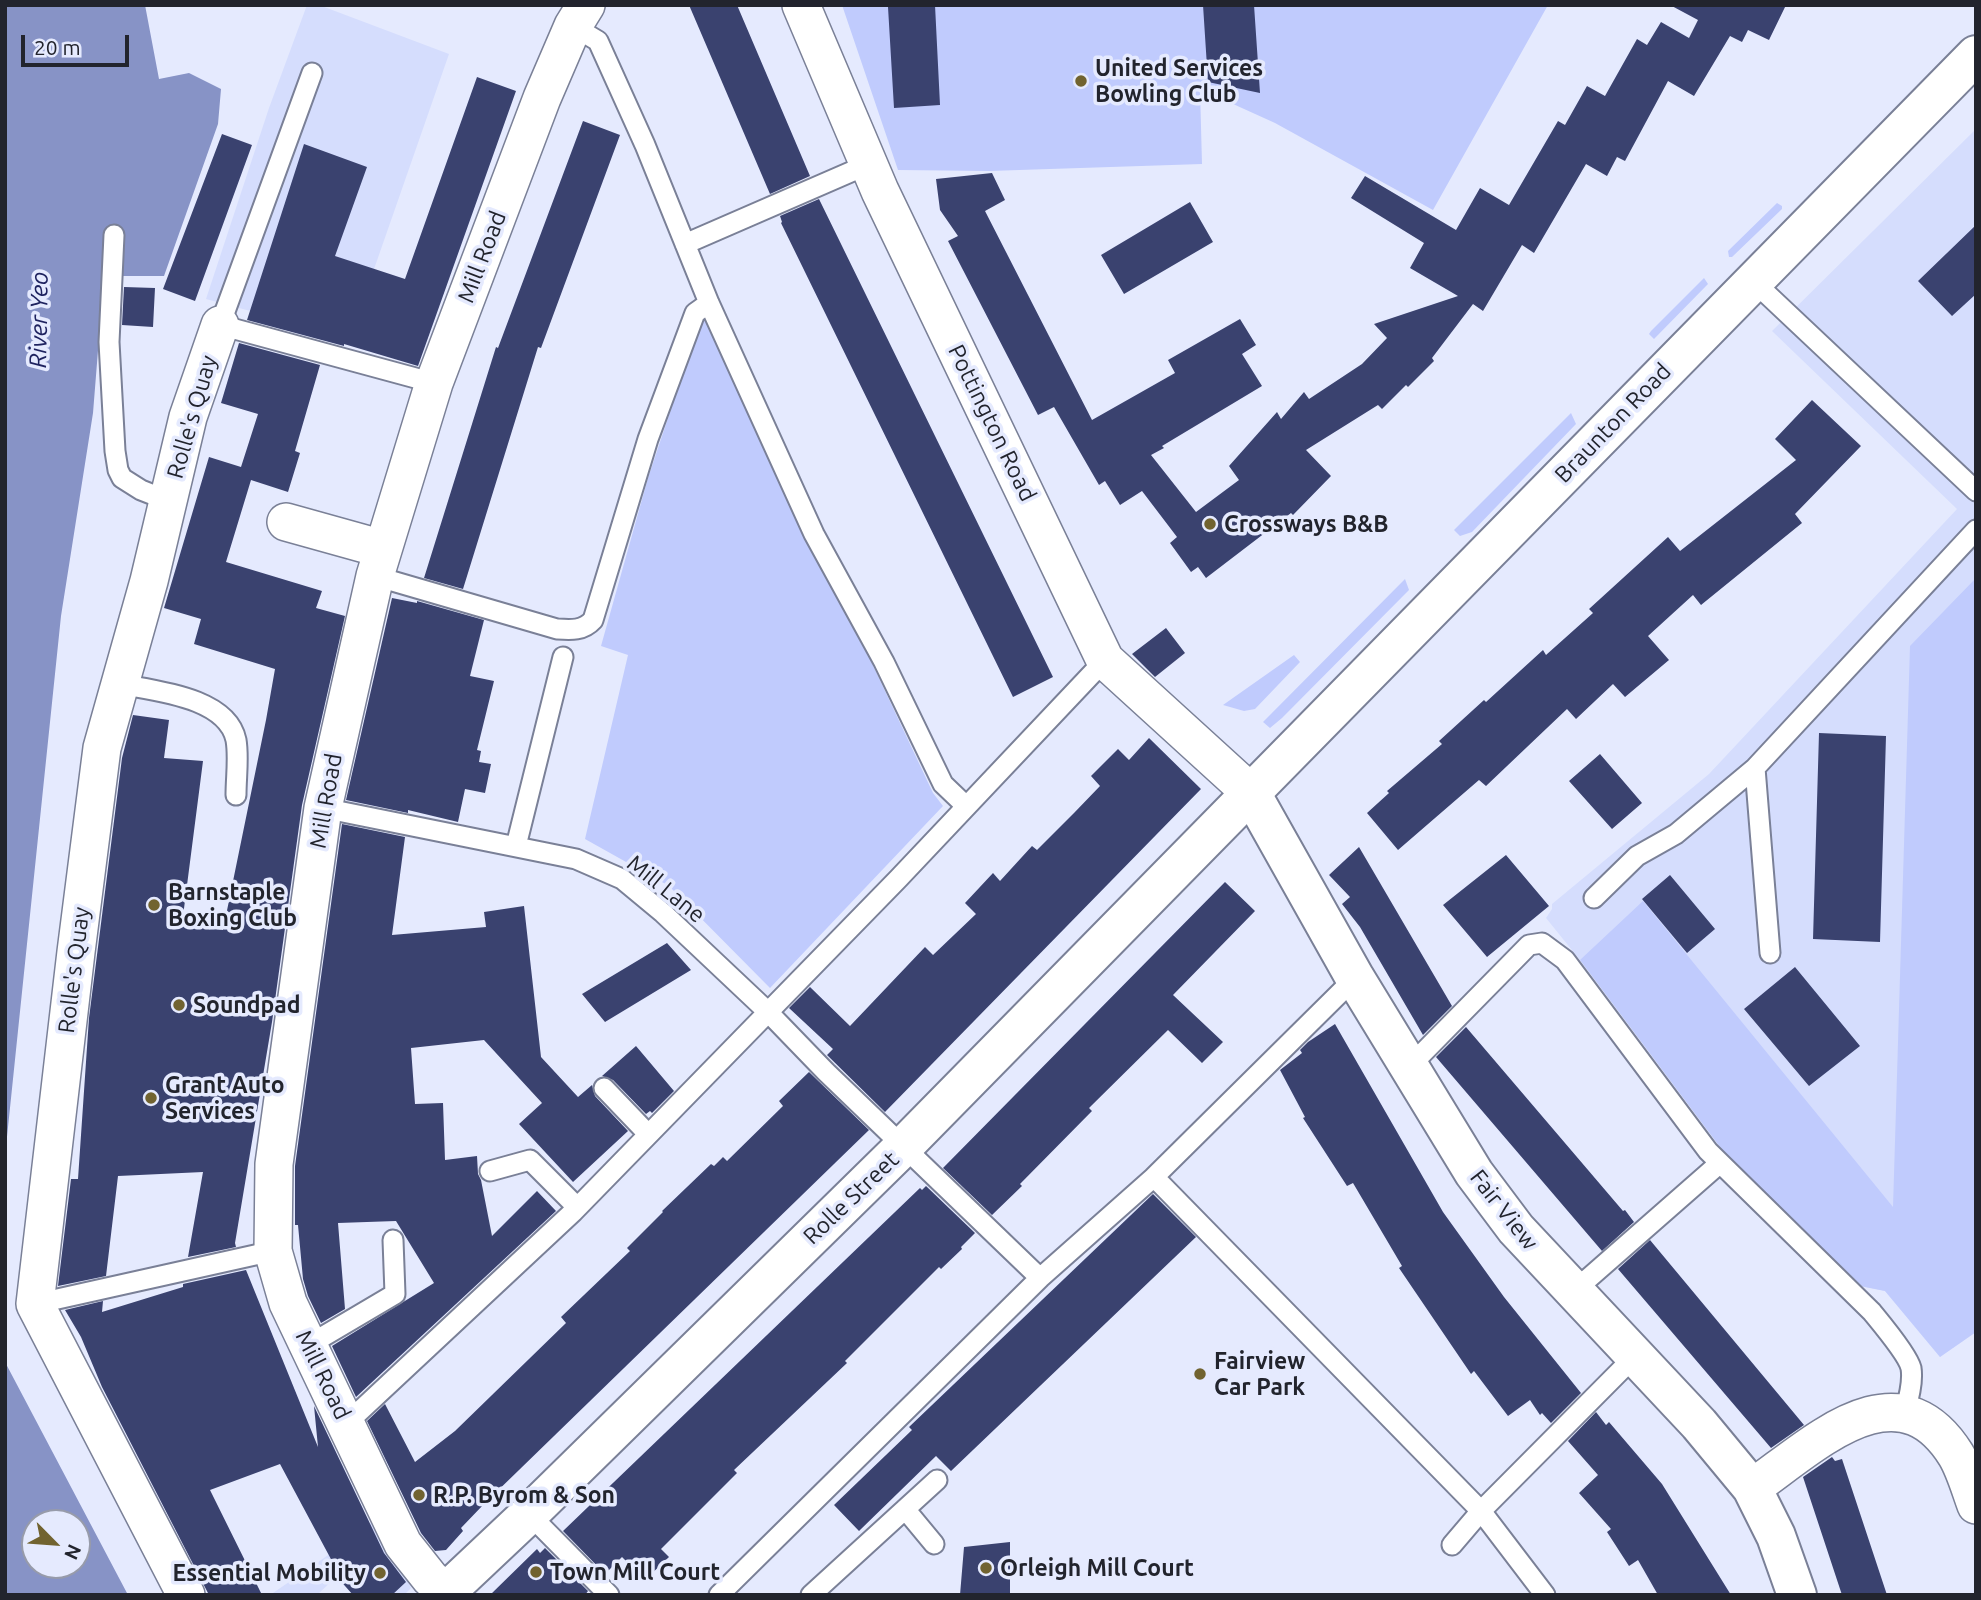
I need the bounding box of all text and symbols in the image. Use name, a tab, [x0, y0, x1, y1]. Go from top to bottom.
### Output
scale bar	[24, 21, 133, 65]
text: 20 m	[34, 35, 81, 59]
place label: United Services Bowling Club	[1095, 54, 1263, 108]
marker: United Services Bowling Club	[1073, 73, 1089, 89]
street label: Mill Road	[452, 207, 512, 307]
water label: River Yeo	[24, 272, 54, 368]
street label: Pottington Road	[942, 340, 1042, 506]
street label: Rolle's Quay	[161, 352, 223, 482]
street label: Braunton Road	[1549, 358, 1677, 488]
place label: Crossways B&B	[1224, 510, 1389, 538]
marker: Crossways B&B	[1202, 516, 1218, 532]
street label: Mill Road	[304, 751, 348, 851]
street label: Mill Lane	[621, 849, 711, 929]
place label: Barnstaple Boxing Club	[168, 878, 297, 932]
marker: Barnstaple Boxing Club	[146, 897, 162, 913]
street label: Rolle's Quay	[53, 905, 95, 1035]
place label: Soundpad	[193, 991, 301, 1019]
marker: Soundpad	[171, 997, 187, 1013]
place label: Grant Auto Services	[165, 1071, 285, 1125]
marker: Grant Auto Services	[143, 1090, 159, 1106]
street label: Rolle Street	[798, 1146, 904, 1250]
street label: Fair View	[1464, 1164, 1544, 1256]
street label: Mill Road	[290, 1326, 356, 1424]
place label: Fairview Car Park	[1214, 1347, 1305, 1401]
marker: Fairview Car Park	[1192, 1366, 1208, 1382]
place label: R.P. Byrom & Son	[433, 1481, 615, 1509]
marker: R.P. Byrom & Son	[411, 1487, 427, 1503]
north arrow	[21, 1509, 91, 1579]
text: N	[60, 1541, 86, 1563]
place label: Orleigh Mill Court	[1000, 1554, 1194, 1582]
place label: Town Mill Court	[550, 1558, 720, 1586]
place label: Essential Mobility	[173, 1559, 366, 1587]
marker: Orleigh Mill Court	[978, 1560, 994, 1576]
marker: Town Mill Court	[528, 1564, 544, 1580]
marker: Essential Mobility	[372, 1565, 388, 1581]

